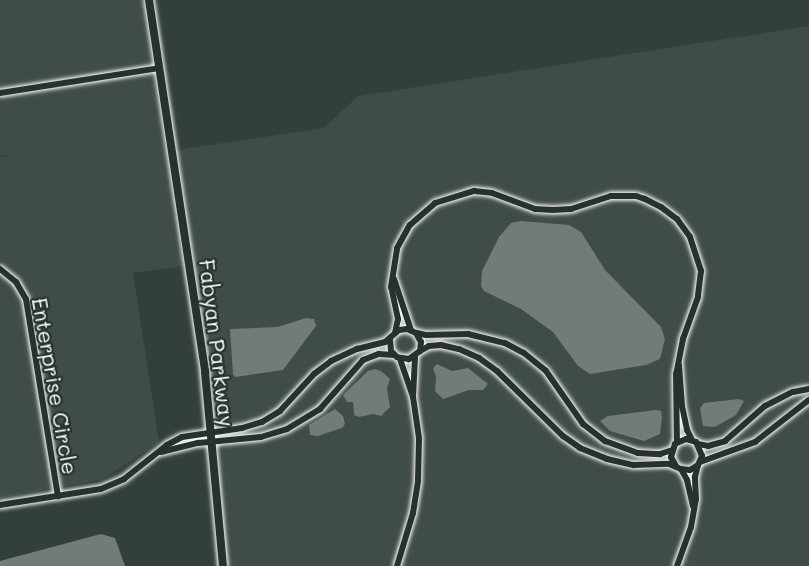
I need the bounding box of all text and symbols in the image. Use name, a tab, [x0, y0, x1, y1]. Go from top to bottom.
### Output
street label: Fabyan Parkway	[194, 258, 240, 428]
street label: Enterprise Circle	[27, 296, 83, 476]

